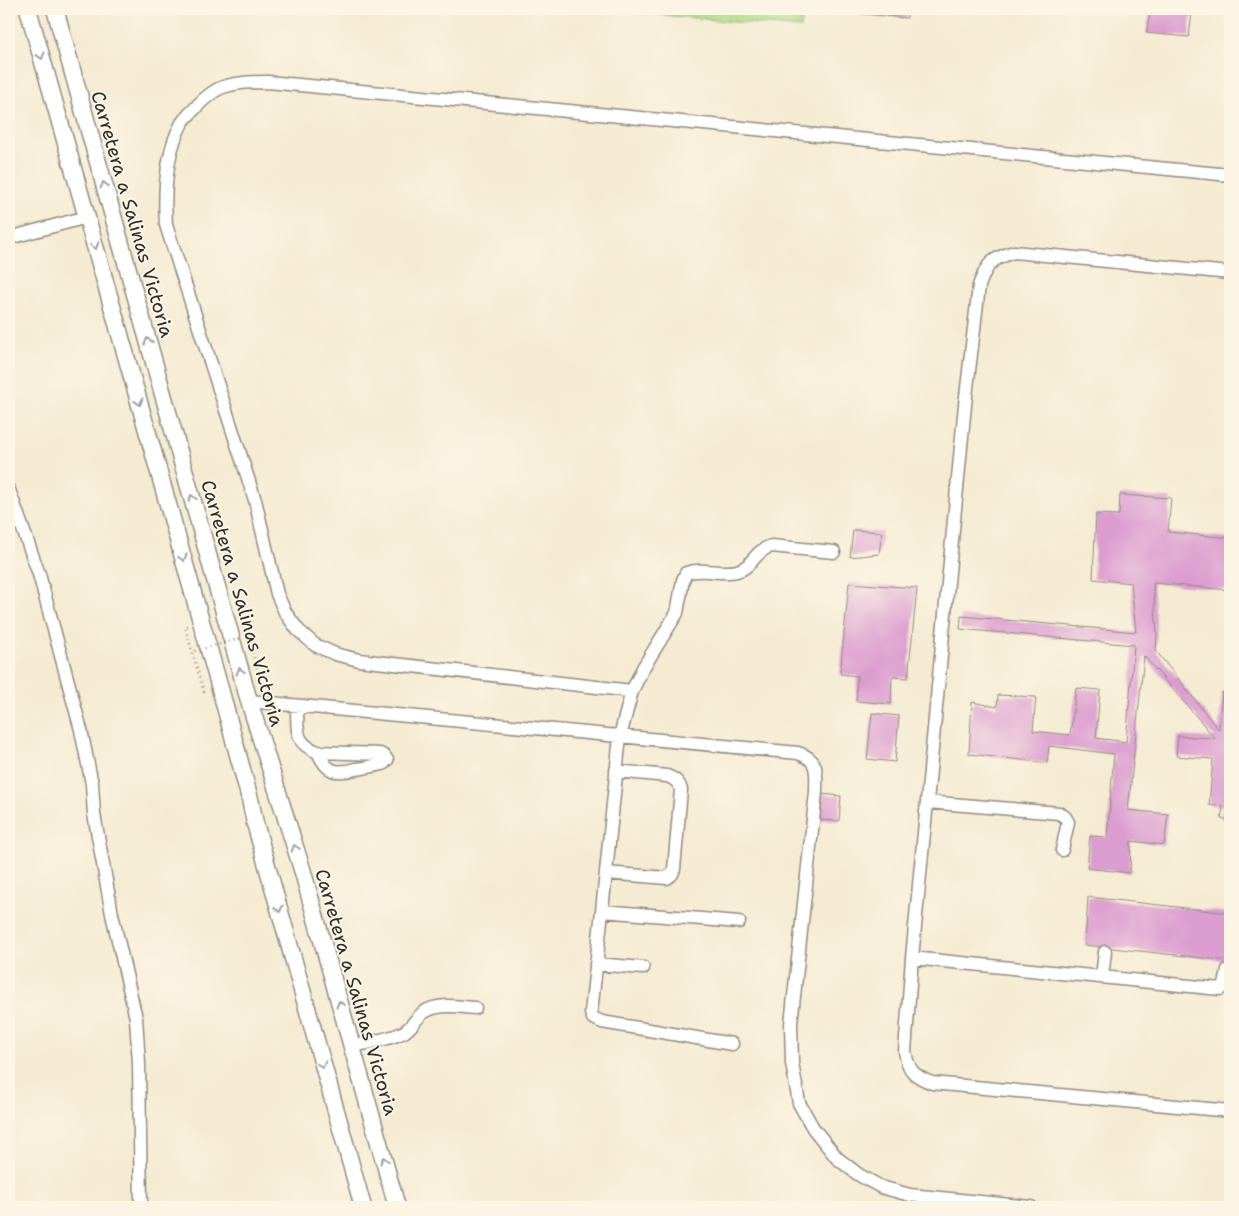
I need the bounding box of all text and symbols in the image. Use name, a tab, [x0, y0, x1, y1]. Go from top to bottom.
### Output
one-way arrow	[36, 51, 46, 59]
street label: Carretera a Salinas Victoria	[85, 88, 180, 341]
one-way arrow	[100, 181, 110, 189]
one-way arrow	[90, 241, 100, 249]
one-way arrow	[143, 337, 154, 346]
one-way arrow	[134, 398, 144, 406]
street label: Carretera a Salinas Victoria	[195, 477, 290, 730]
one-way arrow	[187, 494, 197, 502]
one-way arrow	[178, 554, 188, 562]
one-way arrow	[235, 667, 246, 676]
one-way arrow	[291, 844, 301, 852]
street label: Carretera a Salinas Victoria	[309, 866, 404, 1119]
one-way arrow	[273, 904, 283, 912]
one-way arrow	[335, 999, 346, 1008]
one-way arrow	[317, 1061, 327, 1069]
one-way arrow	[379, 1157, 389, 1165]

